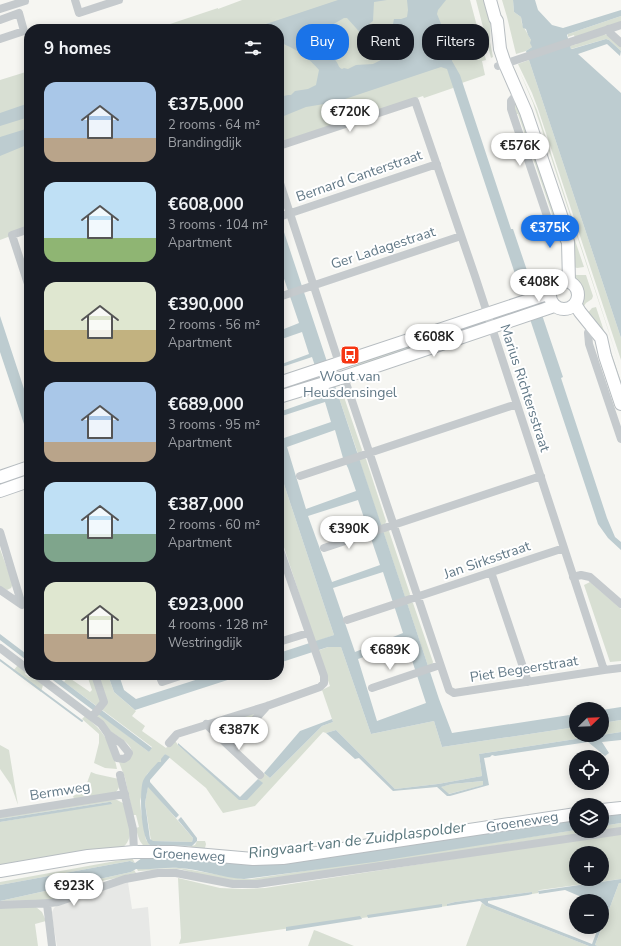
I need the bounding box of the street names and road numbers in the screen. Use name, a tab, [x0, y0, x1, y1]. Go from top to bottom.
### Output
street label: Bernard Canterstraat	[293, 145, 425, 206]
street label: Ger Ladagestraat	[328, 222, 438, 274]
street label: Marius Richtersstraat	[495, 322, 555, 454]
street label: Jan Sirksstraat	[440, 536, 533, 584]
street label: Piet Begeerstraat	[469, 651, 580, 687]
street label: Bermweg	[28, 777, 92, 805]
street label: Groeneweg	[484, 807, 560, 837]
street label: Groeneweg	[152, 844, 226, 866]

